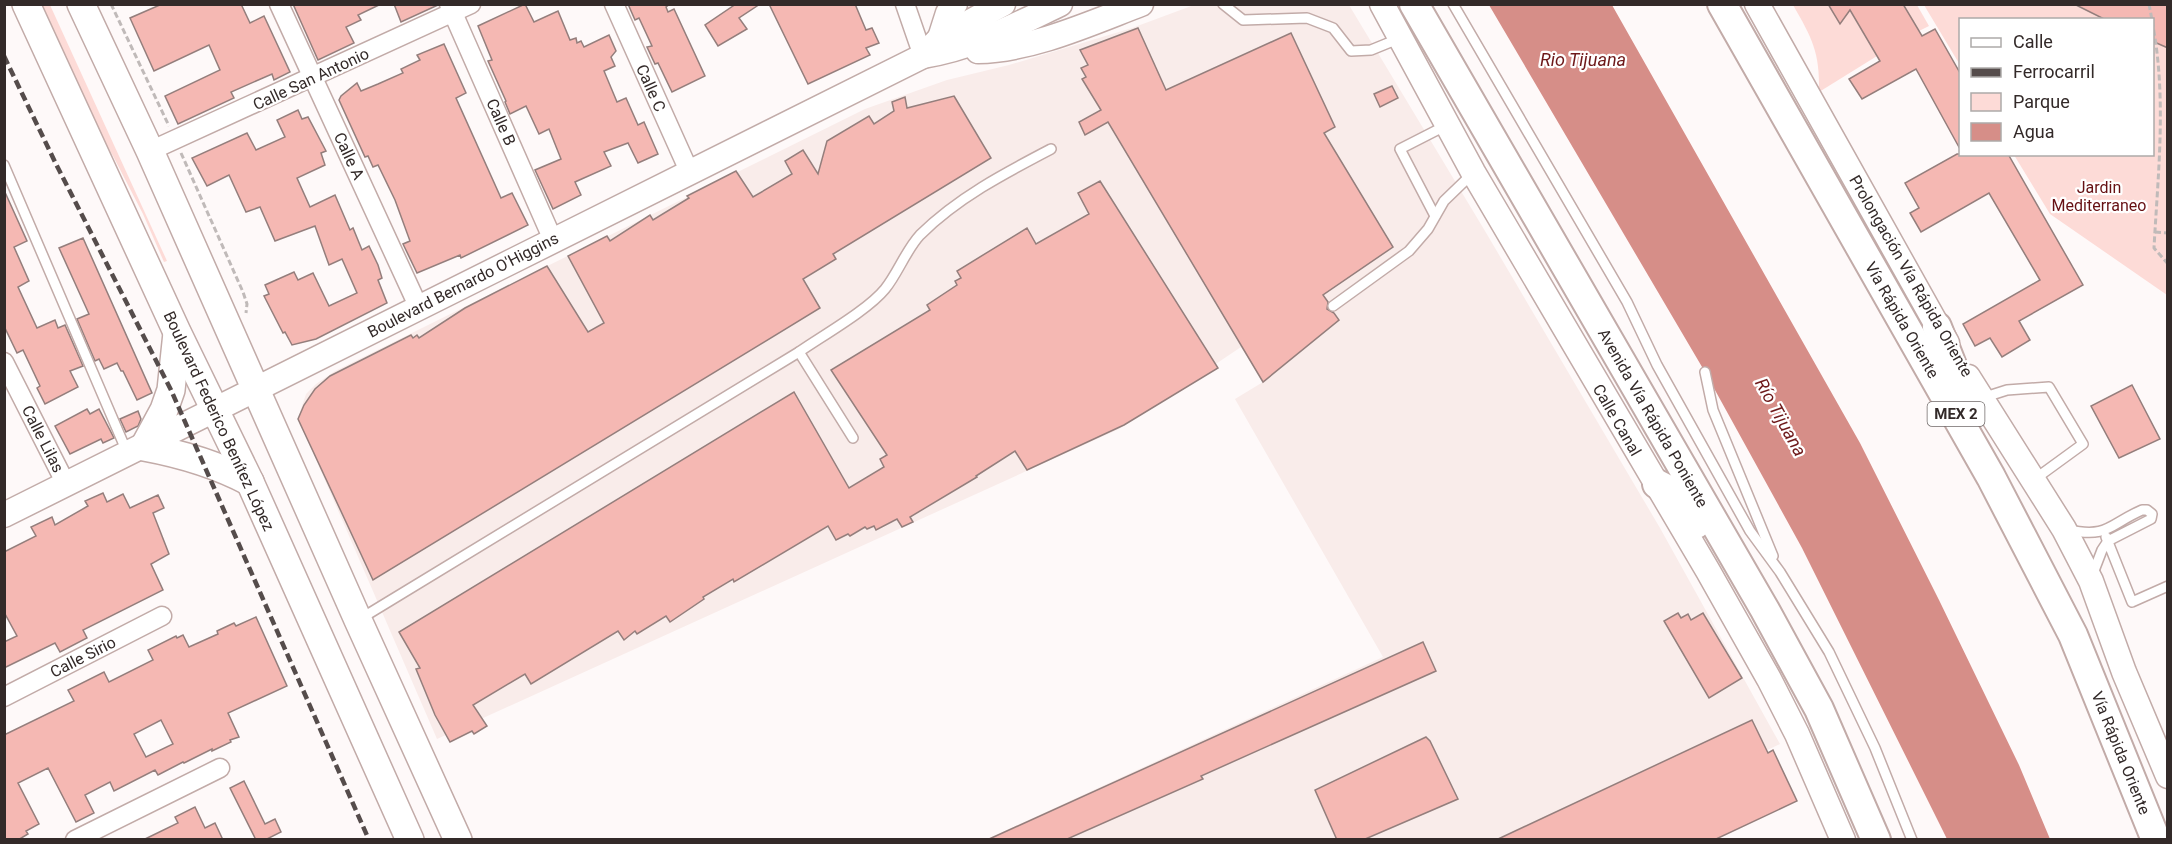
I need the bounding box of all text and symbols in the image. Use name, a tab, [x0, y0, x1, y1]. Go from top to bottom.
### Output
legend	[1959, 18, 2154, 156]
text: Calle	[2013, 31, 2053, 52]
street label: Calle San Antonio	[250, 44, 372, 114]
water label: Rio Tijuana	[1540, 49, 1626, 70]
street label: Calle C	[632, 61, 670, 115]
text: Ferrocarril	[2013, 61, 2095, 82]
text: Parque	[2013, 91, 2070, 112]
street label: Calle B	[482, 96, 520, 148]
text: Agua	[2013, 121, 2055, 142]
street label: Calle A	[330, 129, 368, 183]
street label: Prolongación Vía Rápida Oriente	[1845, 172, 1977, 380]
park label: Jardin Mediterraneo	[2052, 178, 2146, 215]
street label: Boulevard Bernardo O'Higgins	[364, 228, 562, 342]
street label: Vía Rápida Oriente	[1861, 258, 1943, 382]
street label: Boulevard Federico Benítez López	[160, 308, 278, 534]
street label: Avenida Vía Rápida Poniente	[1594, 325, 1712, 511]
water label: Río Tijuana	[1751, 374, 1811, 460]
street label: Calle Canal	[1589, 381, 1645, 459]
street label: Calle Lilas	[18, 402, 68, 476]
road number: MEX 2	[1928, 402, 1984, 426]
street label: Calle Sirio	[47, 632, 119, 682]
street label: Vía Rápida Oriente	[2088, 689, 2154, 817]

